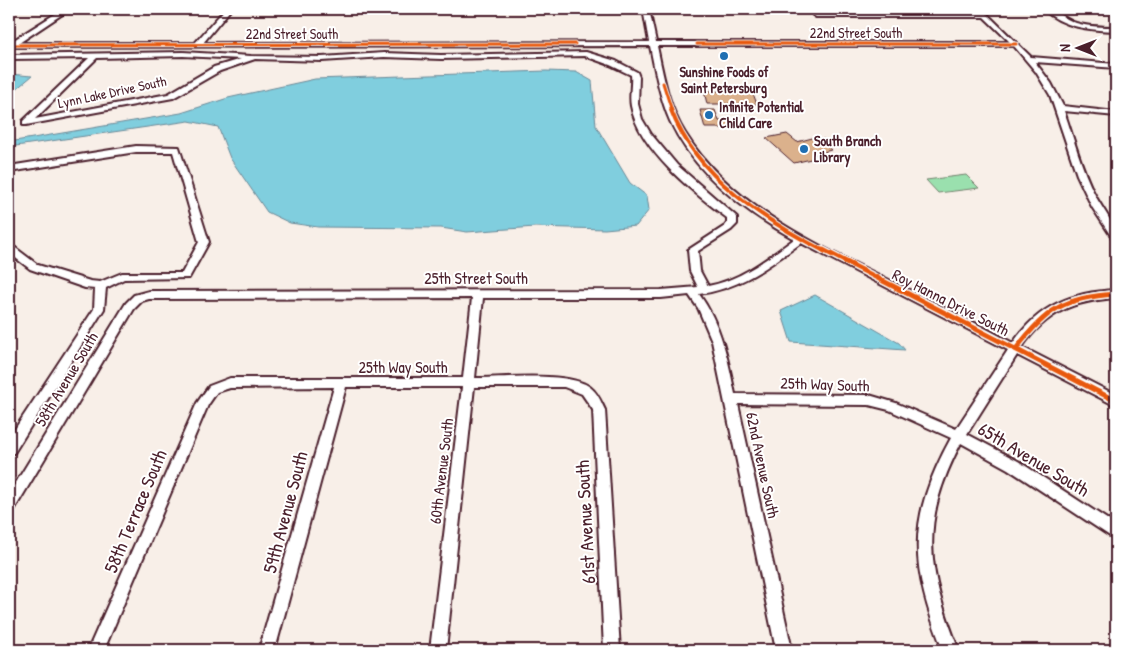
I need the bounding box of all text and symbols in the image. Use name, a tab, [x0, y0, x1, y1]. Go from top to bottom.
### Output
north arrow	[1052, 22, 1102, 72]
street label: 22nd Street South	[810, 23, 902, 42]
street label: 22nd Street South	[246, 24, 338, 43]
text: N	[1055, 44, 1074, 52]
marker: Sunshine Foods of Saint Petersburg	[718, 50, 730, 62]
place label: Sunshine Foods of Saint Petersburg	[679, 62, 770, 99]
street label: Lynn Lake Drive South	[56, 71, 168, 113]
place label: Infinite Potential Child Care	[719, 97, 804, 132]
marker: Infinite Potential Child Care	[703, 109, 715, 121]
place label: South Branch Library	[814, 131, 881, 168]
marker: South Branch Library	[798, 143, 810, 155]
street label: Roy Hanna Drive South	[889, 263, 1014, 341]
street label: 25th Street South	[424, 267, 528, 289]
street label: 58th Avenue South	[29, 328, 103, 430]
street label: 25th Way South	[358, 356, 448, 378]
street label: 25th Way South	[780, 371, 870, 397]
street label: 62nd Avenue South	[741, 410, 785, 520]
street label: 65th Avenue South	[973, 416, 1095, 502]
street label: 60th Avenue South	[424, 417, 458, 525]
street label: 58th Terrace South	[97, 445, 173, 577]
street label: 59th Avenue South	[256, 448, 314, 576]
street label: 61st Avenue South	[569, 460, 601, 584]

